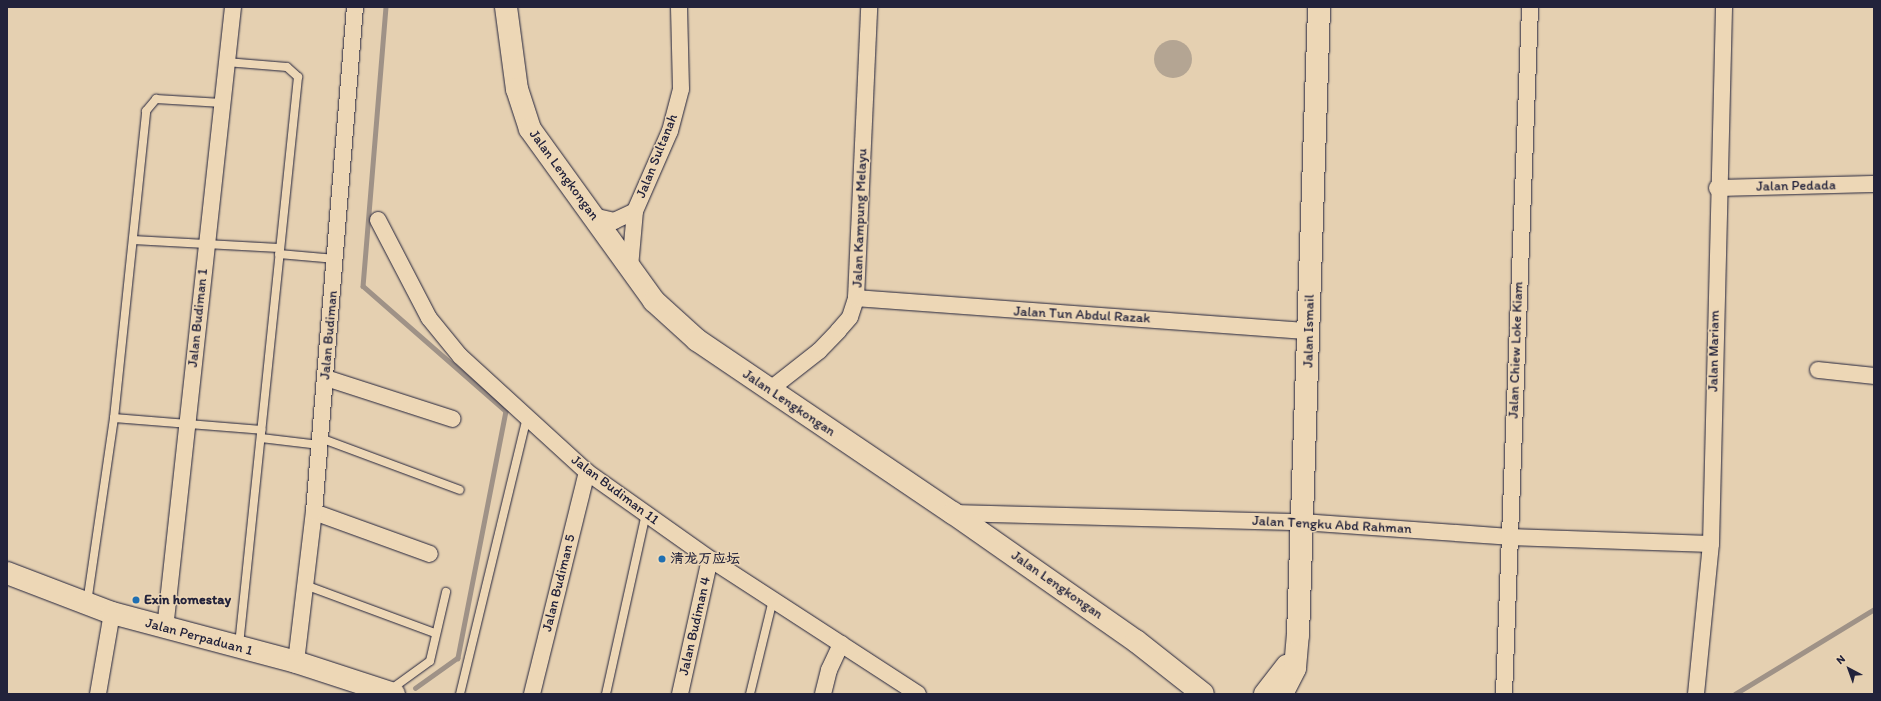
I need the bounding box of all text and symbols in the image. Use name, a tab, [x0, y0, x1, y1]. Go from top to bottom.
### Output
street label: Jalan Sultanah	[632, 111, 682, 201]
street label: Jalan Lengkongan	[525, 126, 603, 224]
street label: Jalan Kampung Melayu	[849, 148, 871, 288]
street label: Jalan Pedada	[1756, 177, 1836, 195]
street label: Jalan Budiman 1	[184, 268, 212, 368]
street label: Jalan Chiew Loke Kiam	[1505, 281, 1527, 419]
street label: Jalan Budiman	[317, 290, 341, 380]
street label: Jalan Ismail	[1300, 294, 1318, 368]
street label: Jalan Tun Abdul Razak	[1014, 303, 1150, 327]
street label: Jalan Mariam	[1705, 310, 1723, 392]
street label: Jalan Lengkongan	[739, 366, 839, 440]
street label: Jalan Budiman 11	[568, 451, 662, 529]
street label: Jalan Tengku Abd Rahman	[1253, 512, 1411, 538]
street label: Jalan Budiman 5	[539, 532, 579, 634]
street label: Jalan Lengkongan	[1008, 547, 1106, 623]
place label: 清龙万应坛	[670, 551, 740, 567]
marker: 清龙万应坛	[657, 554, 667, 564]
street label: Jalan Budiman 4	[675, 575, 715, 677]
place label: Exin homestay	[144, 592, 231, 608]
marker: Exin homestay	[131, 595, 141, 605]
street label: Jalan Perpaduan 1	[144, 615, 254, 659]
north arrow	[1829, 649, 1869, 689]
text: N	[1834, 652, 1848, 667]

